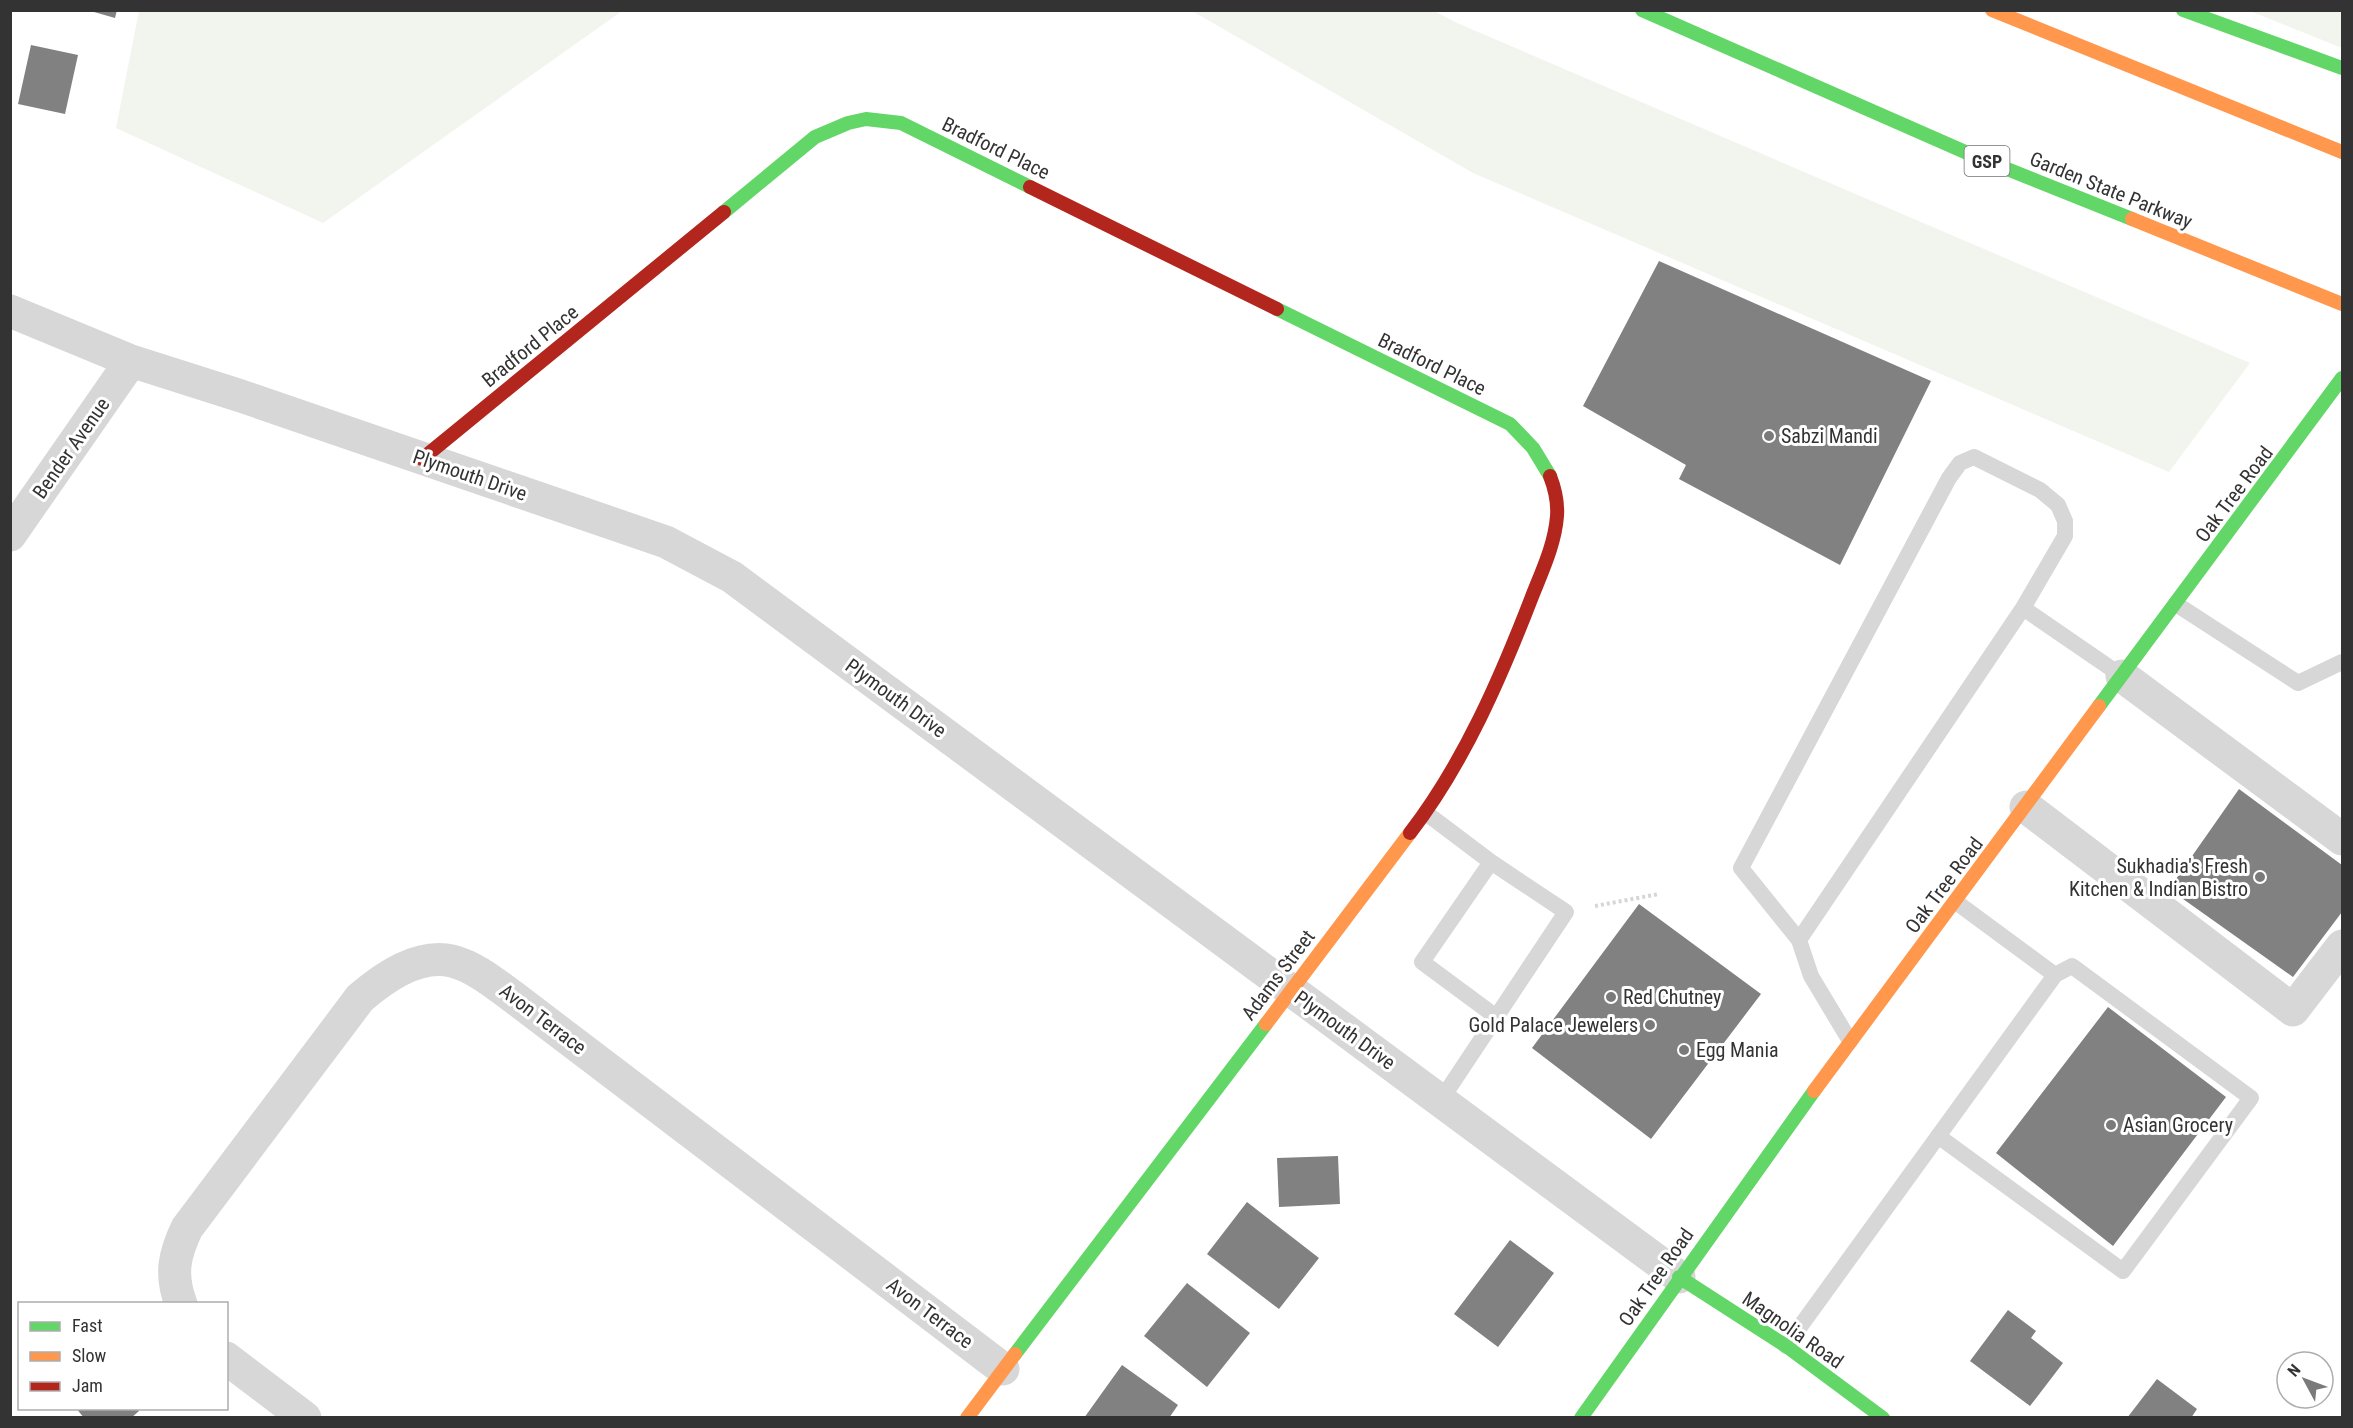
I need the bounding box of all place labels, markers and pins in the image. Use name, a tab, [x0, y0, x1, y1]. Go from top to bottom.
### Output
place label: Sabzi Mandi	[1781, 424, 1878, 448]
marker: Sabzi Mandi	[1762, 429, 1776, 443]
place label: Sukhadia's Fresh Kitchen & Indian Bistro	[2069, 854, 2248, 901]
marker: Sukhadia's Fresh Kitchen & Indian Bistro	[2253, 870, 2267, 884]
place label: Red Chutney	[1623, 985, 1721, 1009]
marker: Red Chutney	[1604, 990, 1618, 1004]
place label: Gold Palace Jewelers	[1469, 1013, 1638, 1037]
marker: Gold Palace Jewelers	[1643, 1018, 1657, 1032]
place label: Egg Mania	[1696, 1038, 1779, 1062]
marker: Egg Mania	[1677, 1043, 1691, 1057]
place label: Asian Grocery	[2123, 1113, 2233, 1137]
marker: Asian Grocery	[2104, 1118, 2118, 1132]

